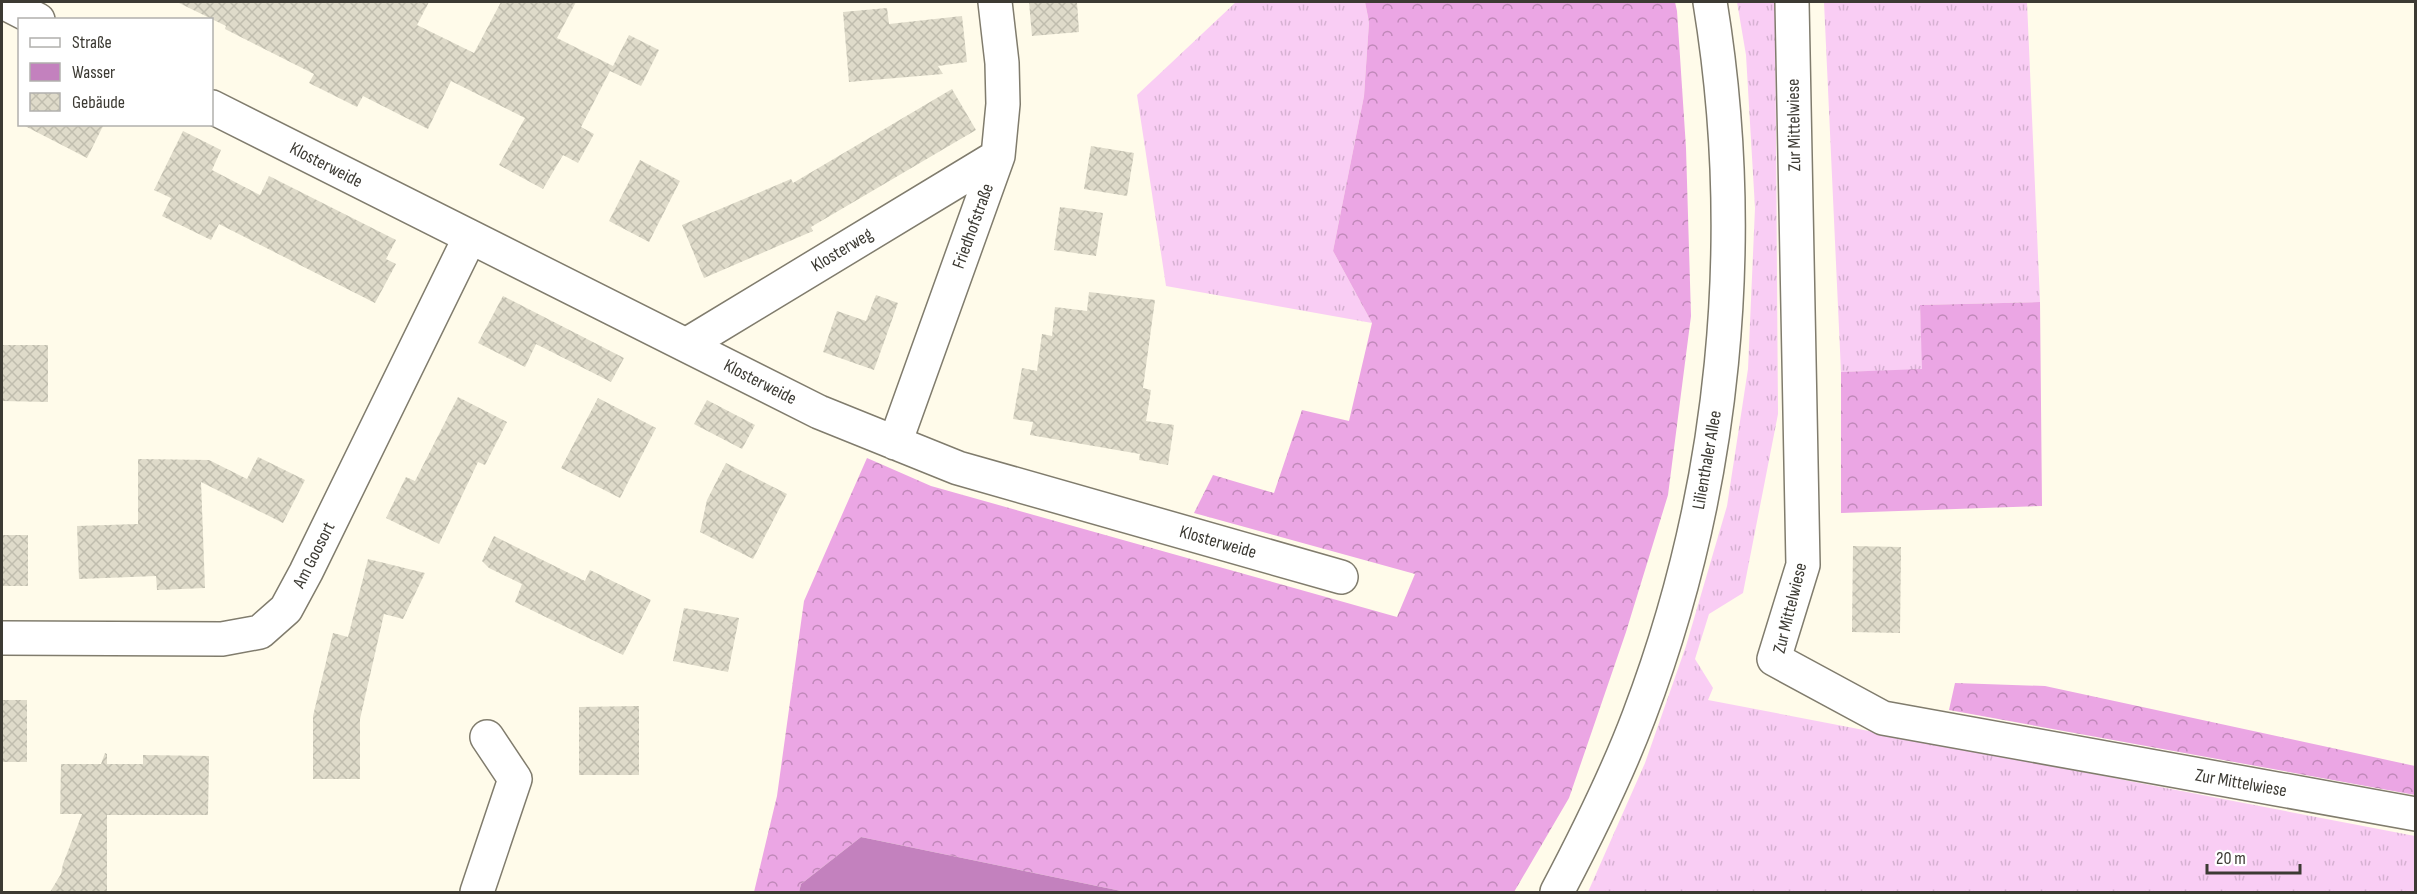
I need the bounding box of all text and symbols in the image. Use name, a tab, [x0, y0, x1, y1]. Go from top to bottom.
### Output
legend	[18, 18, 213, 126]
text: Straße	[72, 32, 112, 53]
text: Wasser	[72, 62, 115, 83]
street label: Zur Mittelwiese	[1783, 79, 1805, 171]
text: Gebäude	[72, 92, 125, 113]
street label: Klosterweide	[286, 138, 366, 192]
street label: Friedhofstraße	[948, 181, 998, 271]
street label: Klosterweg	[807, 224, 877, 276]
street label: Klosterweide	[720, 355, 800, 409]
street label: Lilienthaler Allee	[1688, 409, 1726, 511]
street label: Am Goosort	[288, 518, 340, 592]
street label: Klosterweide	[1177, 521, 1259, 563]
street label: Zur Mittelwiese	[1769, 561, 1811, 655]
street label: Zur Mittelwiese	[2194, 765, 2288, 801]
scale bar	[2207, 837, 2300, 875]
text: 20 m	[2216, 848, 2246, 869]

